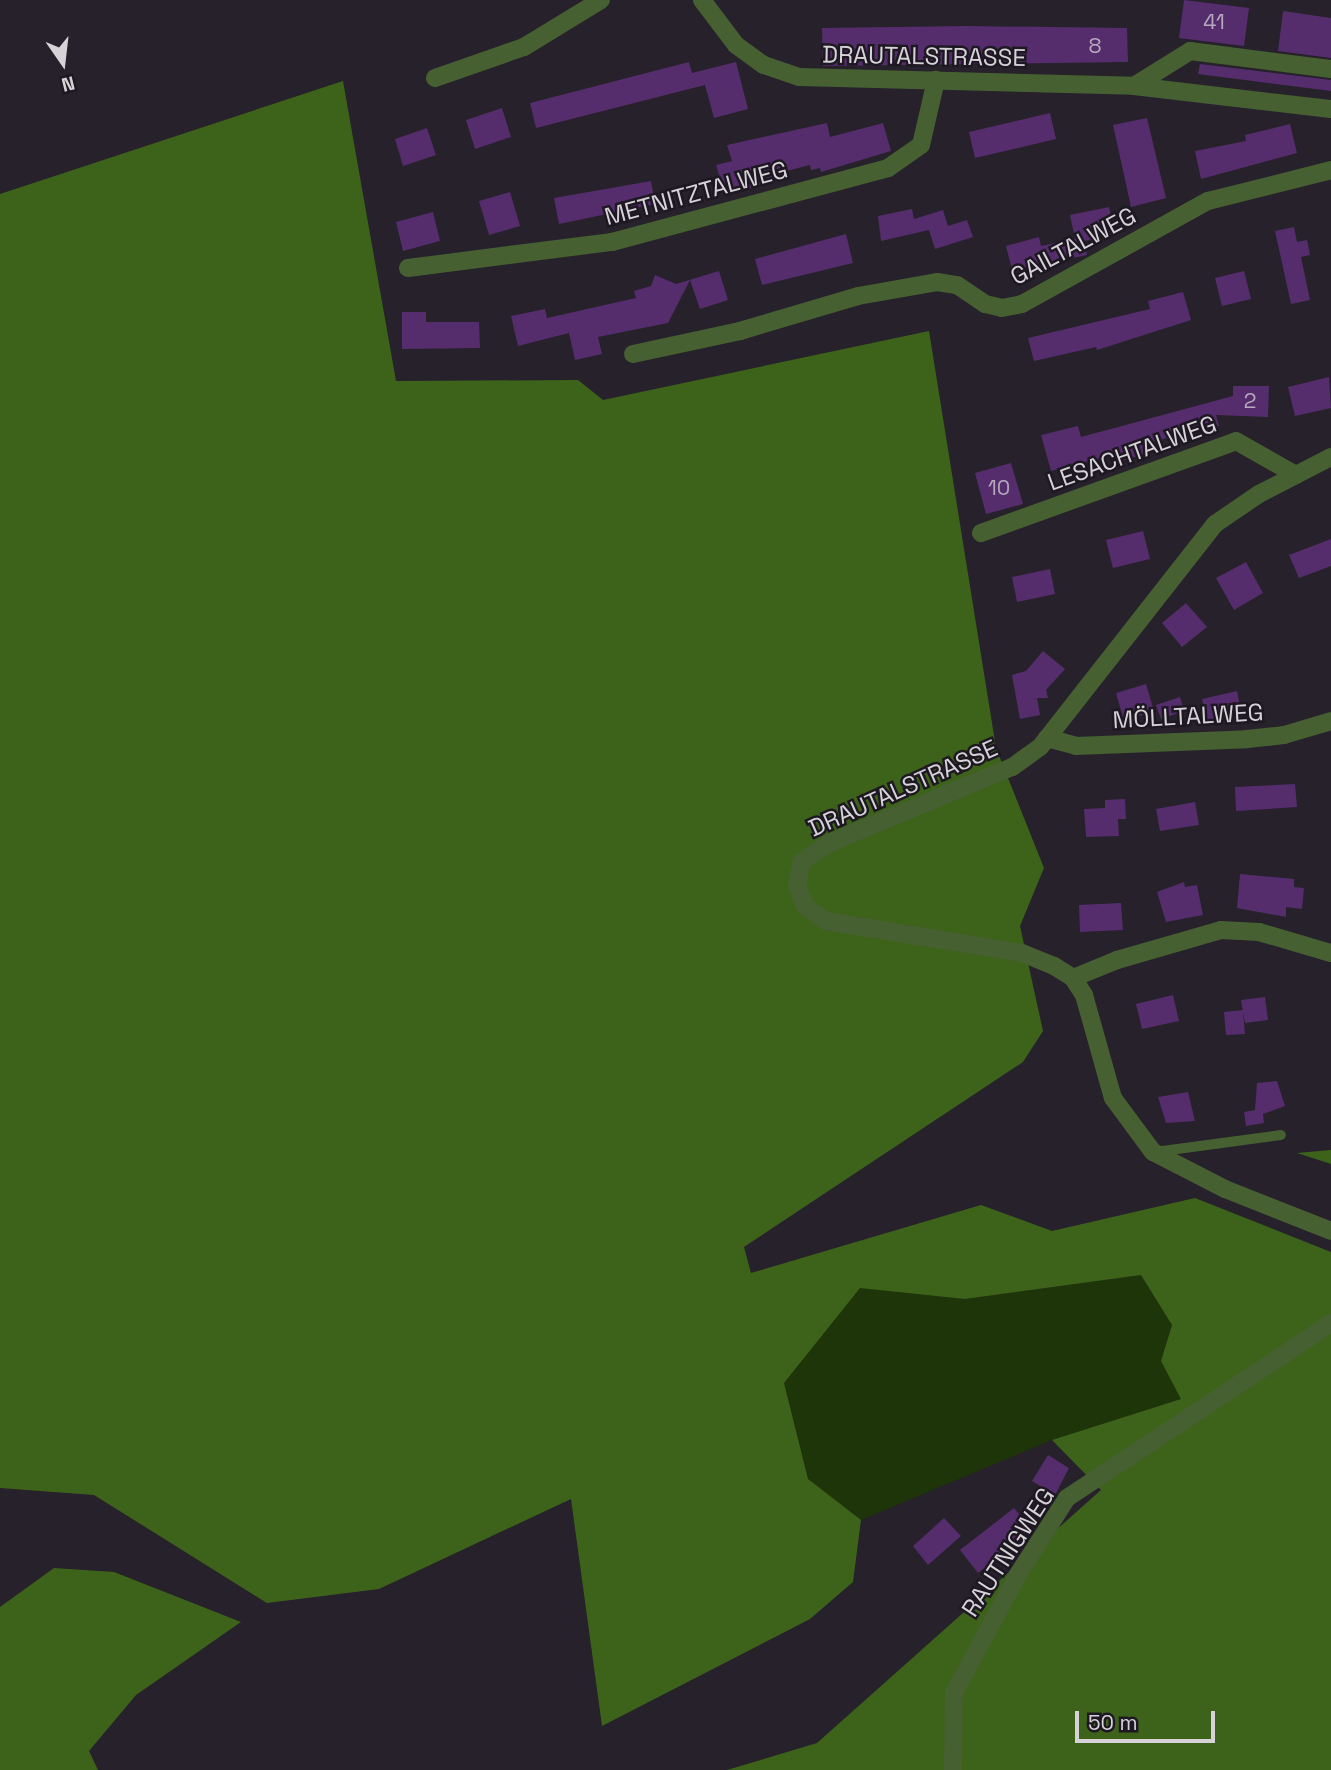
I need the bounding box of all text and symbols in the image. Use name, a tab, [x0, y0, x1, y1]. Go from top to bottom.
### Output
house number: 41	[1203, 9, 1225, 35]
north arrow	[28, 28, 98, 98]
house number: 8	[1088, 33, 1102, 59]
street label: DRAUTALSTRASSE	[822, 40, 1026, 72]
text: N	[59, 70, 77, 98]
street label: METNITZTALWEG	[601, 155, 791, 231]
street label: GAILTALWEG	[1005, 201, 1141, 291]
house number: 2	[1244, 388, 1256, 414]
street label: LESACHTALWEG	[1044, 409, 1220, 497]
house number: 10	[988, 475, 1010, 501]
street label: MÖLLTALWEG	[1112, 698, 1264, 734]
street label: DRAUTALSTRASSE	[804, 733, 1002, 843]
street label: RAUTNIGWEG	[956, 1482, 1060, 1622]
scale bar	[1079, 1696, 1219, 1740]
text: 50 m	[1088, 1709, 1138, 1736]

